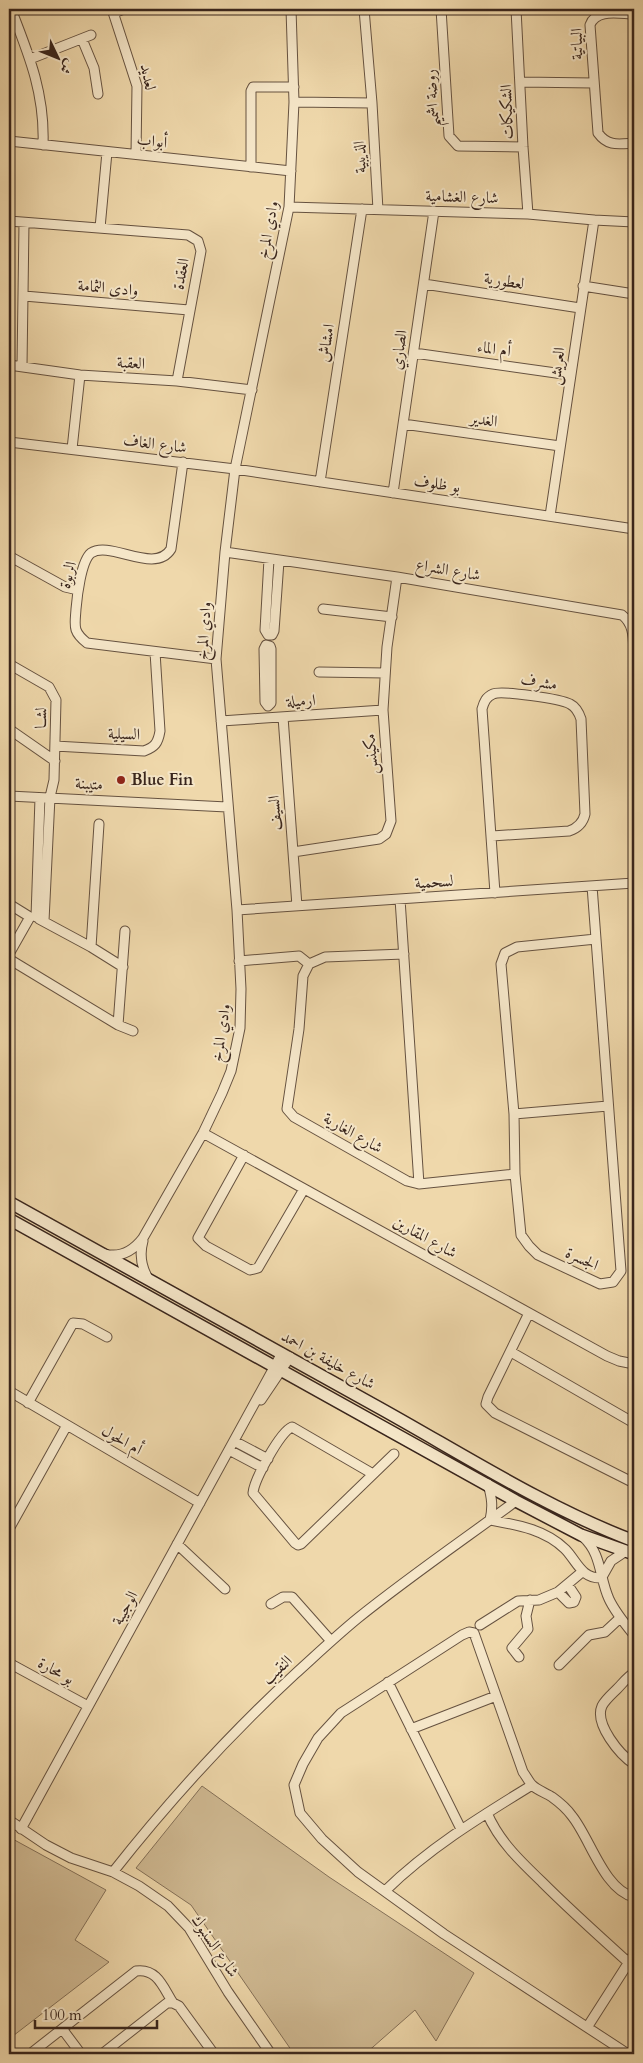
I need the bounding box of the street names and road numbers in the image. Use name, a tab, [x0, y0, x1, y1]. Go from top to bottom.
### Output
street label: البياتية	[566, 28, 588, 60]
street label: لعديد	[135, 62, 161, 92]
street label: روضة اشميم	[419, 68, 450, 128]
street label: الشكيكات	[495, 84, 519, 140]
street label: أبواب	[136, 127, 169, 154]
street label: الذيبية	[348, 140, 372, 174]
street label: شارع الغشامية	[425, 185, 499, 211]
street label: وادي المرخ	[252, 199, 287, 261]
street label: العقدة	[167, 256, 195, 292]
street label: لعطورية	[482, 267, 526, 295]
street label: وادى الثمامة	[77, 274, 139, 302]
street label: امشاش	[312, 322, 340, 364]
street label: الصاري	[385, 329, 414, 372]
street label: أم الماء	[475, 335, 513, 365]
street label: العريش	[543, 346, 571, 386]
street label: العقبة	[116, 351, 146, 375]
street label: الغدير	[467, 407, 499, 433]
street label: شارع الغاف	[122, 429, 188, 461]
street label: بو ظلوف	[412, 470, 462, 498]
street label: شارع الشراع	[414, 553, 482, 588]
street label: الربوة	[54, 559, 82, 591]
street label: وادي المرخ	[191, 601, 220, 661]
street label: مشرف	[519, 668, 559, 696]
street label: ارميلة	[285, 689, 316, 713]
street label: لشــا	[30, 707, 52, 729]
street label: السيلية	[107, 722, 141, 746]
street label: مكينس	[359, 733, 383, 775]
street label: متيبنة	[74, 772, 104, 796]
street label: السيف	[263, 795, 287, 831]
street label: لسحمية	[414, 870, 454, 894]
street label: وادي المرخ	[206, 1002, 239, 1064]
street label: شارع الغارية	[318, 1107, 387, 1161]
street label: شارع المقارين	[388, 1210, 461, 1265]
street label: الجسرة	[562, 1242, 602, 1276]
street label: شارع خليفة بن احمد	[276, 1325, 379, 1397]
street label: أم الحول	[96, 1419, 147, 1463]
street label: الوجيبة	[107, 1587, 143, 1629]
street label: النقيب	[257, 1650, 297, 1690]
street label: بو محارة	[34, 1652, 78, 1690]
street label: شارع السنبوك	[184, 1910, 244, 1983]

